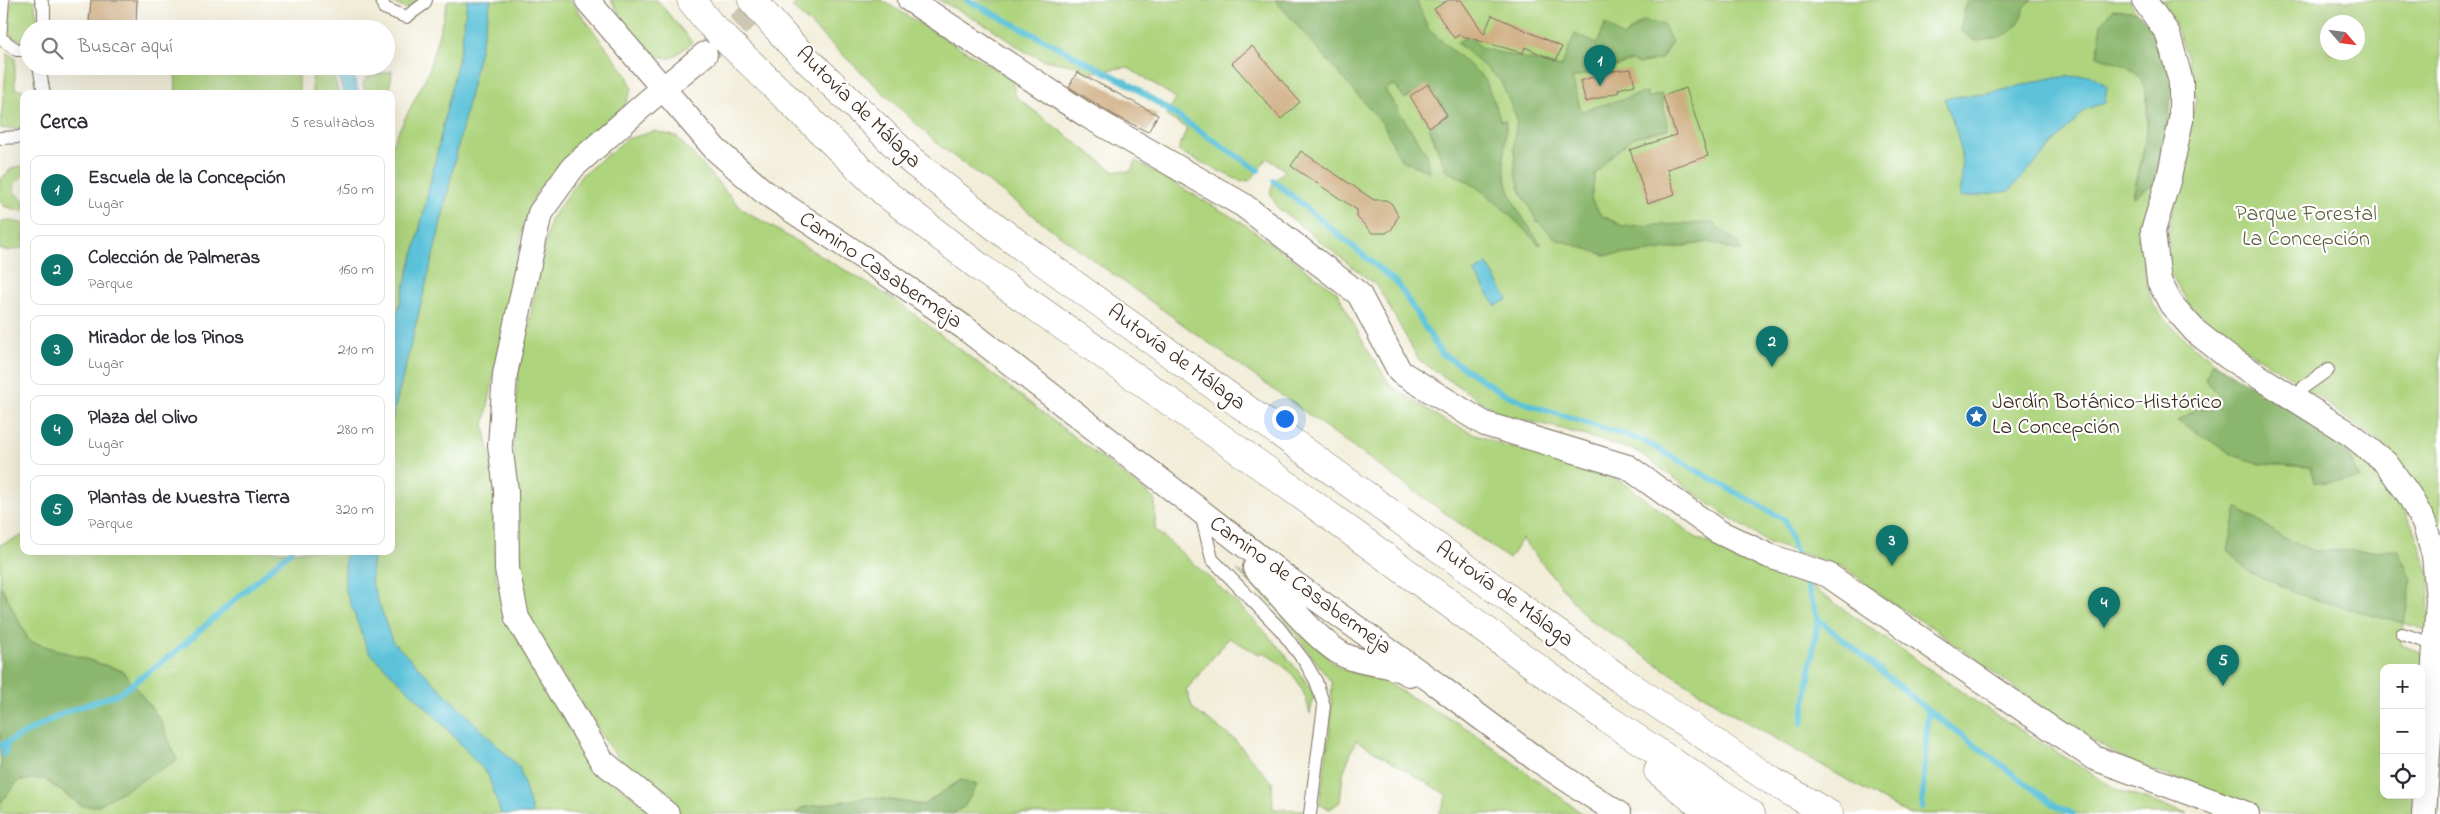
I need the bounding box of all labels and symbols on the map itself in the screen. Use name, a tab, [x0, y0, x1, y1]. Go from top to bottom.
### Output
north arrow	[2320, 15, 2365, 60]
street label: Autovía de Málaga	[787, 39, 928, 177]
pin: 1	[1584, 45, 1616, 86]
park label: Parque Forestal La Concepción	[2235, 199, 2377, 256]
street label: Camino Casabermeja	[792, 204, 968, 338]
street label: Autovía de Málaga	[1100, 297, 1252, 420]
pin: 2	[1756, 326, 1788, 367]
place label: Jardín Botánico-Histórico La Concepción	[1992, 387, 2222, 444]
place icon: Jardín Botánico-Histórico La Concepción	[1964, 404, 1988, 428]
your location	[1272, 406, 1298, 432]
street label: Camino de Casabermeja	[1202, 509, 1398, 663]
pin: 3	[1876, 525, 1908, 566]
street label: Autovía de Málaga	[1428, 534, 1580, 657]
pin: 4	[2088, 587, 2120, 628]
pin: 5	[2207, 645, 2239, 686]

